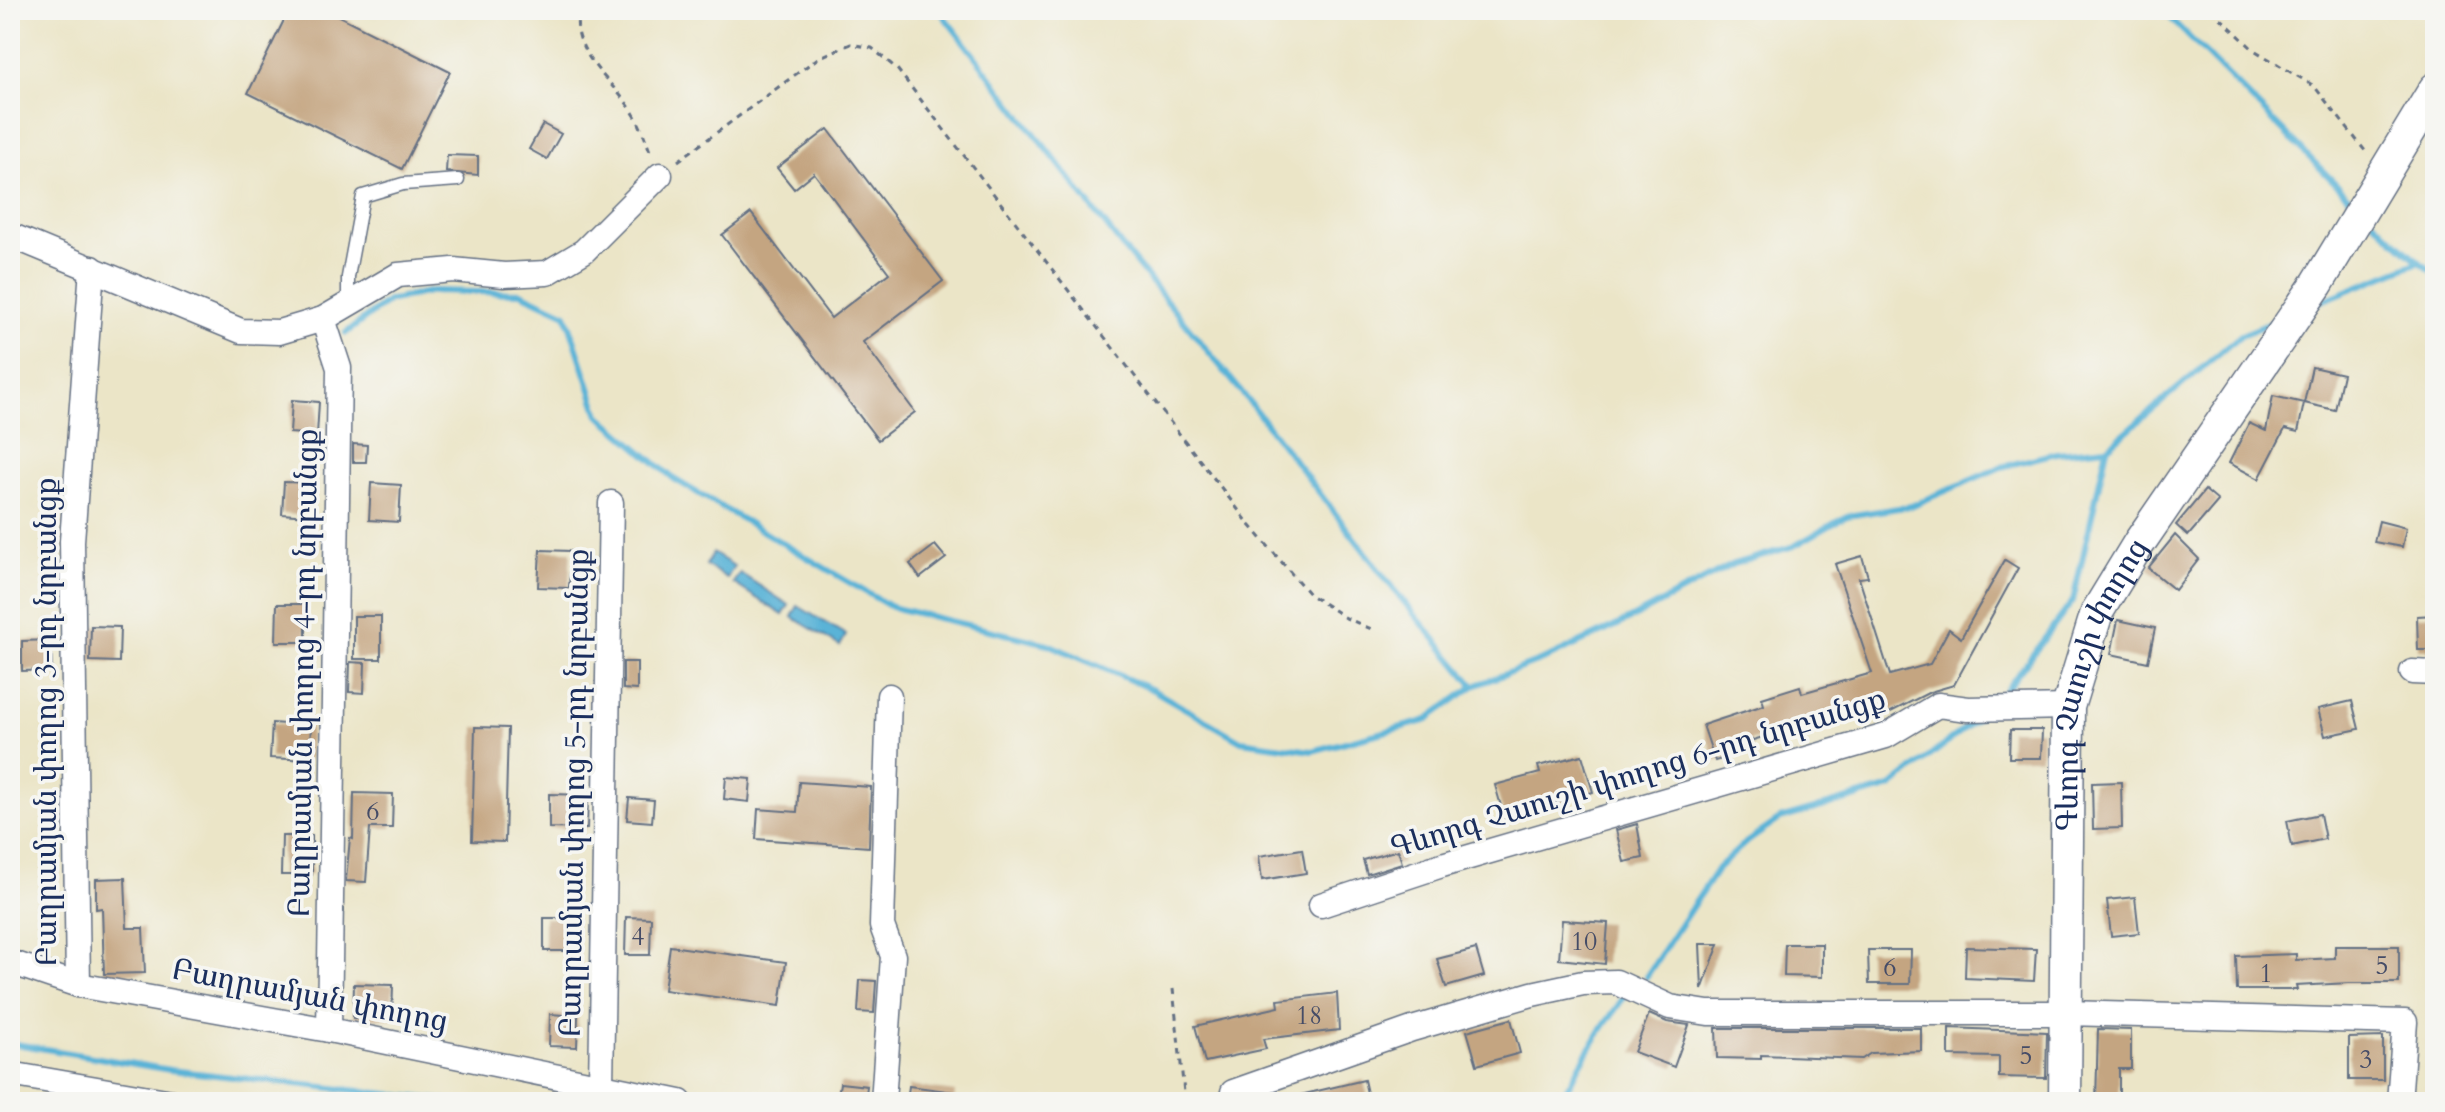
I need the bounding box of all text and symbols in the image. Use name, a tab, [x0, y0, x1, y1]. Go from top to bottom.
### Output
street label: Բաղրամյան փողոց 4-րդ նրբանցք	[279, 428, 328, 918]
street label: Բաղրամյան փողոց 3-րդ նրբանցք	[26, 477, 67, 967]
street label: Գևորգ Չաուշի փողոց	[2047, 531, 2158, 831]
street label: Բաղրամյան փողոց 5-րդ նրբանցք	[550, 548, 599, 1038]
street label: Գևորգ Չաուշի փողոց 6-րդ նրբանցք	[1386, 678, 1891, 868]
house number: 6	[366, 794, 380, 829]
house number: 4	[631, 919, 645, 954]
house number: 10	[1571, 924, 1597, 959]
house number: 5	[2375, 948, 2389, 983]
street label: Բաղրամյան փողոց	[168, 949, 451, 1042]
house number: 6	[1883, 950, 1897, 985]
house number: 1	[2259, 956, 2273, 991]
house number: 18	[1296, 998, 1322, 1033]
house number: 5	[2019, 1038, 2033, 1073]
house number: 3	[2359, 1042, 2373, 1077]

